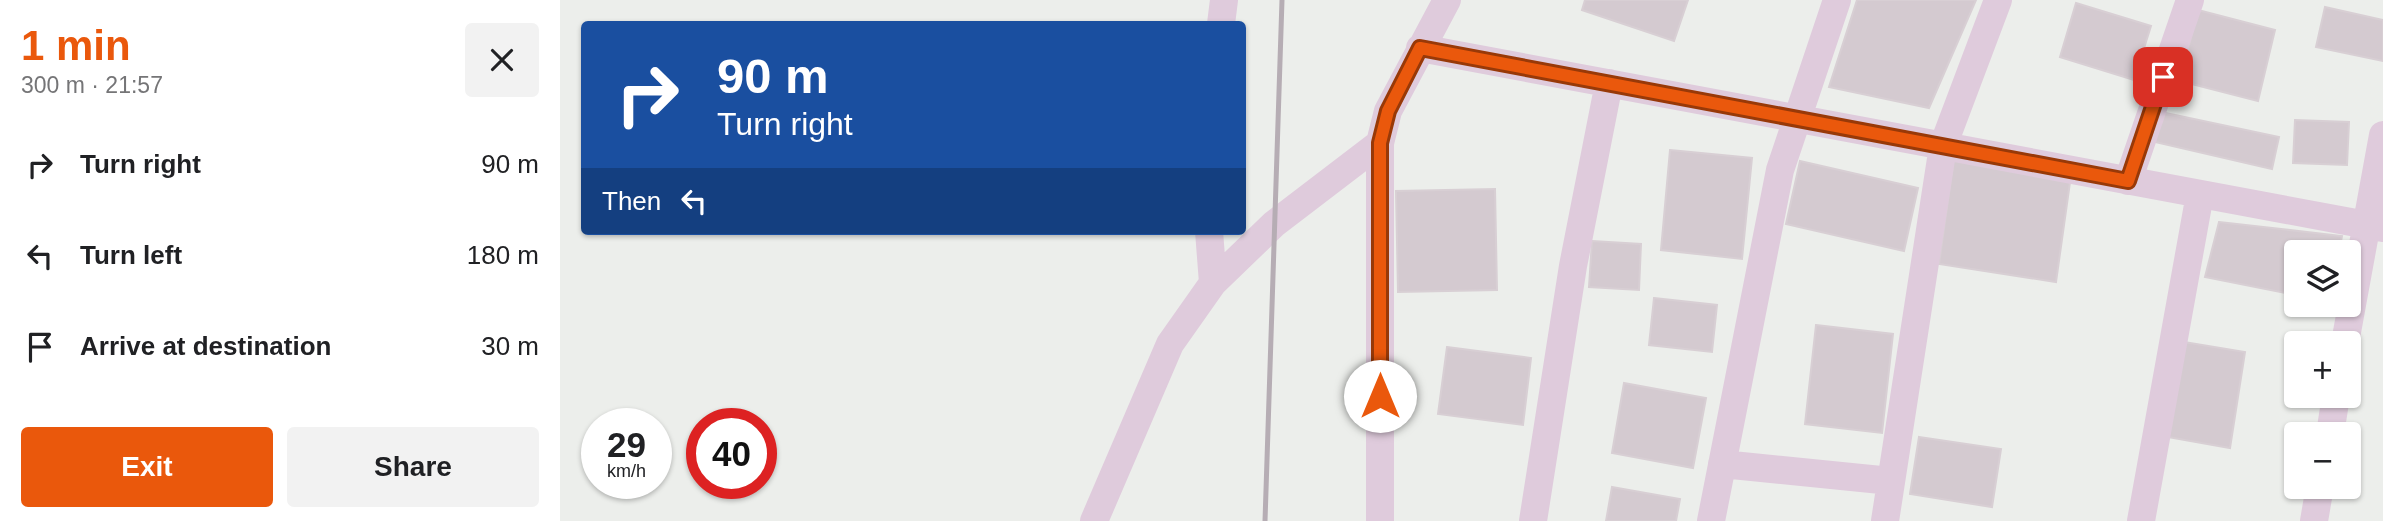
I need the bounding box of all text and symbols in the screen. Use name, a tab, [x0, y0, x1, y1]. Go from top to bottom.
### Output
text: 1 min	[21, 22, 131, 69]
button: close	[465, 23, 539, 97]
pin	[2133, 47, 2193, 107]
icon: right	[602, 49, 693, 140]
text: 90 m	[717, 49, 829, 103]
icon: arrive	[2144, 58, 2182, 96]
text: 300 m · 21:57	[21, 72, 163, 98]
text: Turn right	[717, 106, 853, 142]
icon: right	[21, 146, 59, 184]
text: Turn right	[80, 149, 201, 179]
text: 90 m	[481, 149, 539, 179]
icon: left	[675, 182, 713, 220]
text: Then	[602, 186, 661, 216]
icon: left	[21, 237, 59, 275]
text: Turn left	[80, 240, 182, 270]
text: 180 m	[467, 240, 539, 270]
map controls	[2284, 240, 2361, 499]
button: layers	[2284, 240, 2361, 317]
icon: arrive	[21, 328, 59, 366]
text: Arrive at destination	[80, 331, 331, 361]
text: 30 m	[481, 331, 539, 361]
button: +	[2284, 331, 2361, 408]
position arrow	[1343, 359, 1417, 433]
speed limit sign: 40	[686, 408, 777, 499]
button: −	[2284, 422, 2361, 499]
text: 29	[607, 425, 646, 464]
button: Exit	[21, 427, 273, 507]
button: Share	[287, 427, 539, 507]
text: km/h	[607, 461, 646, 481]

